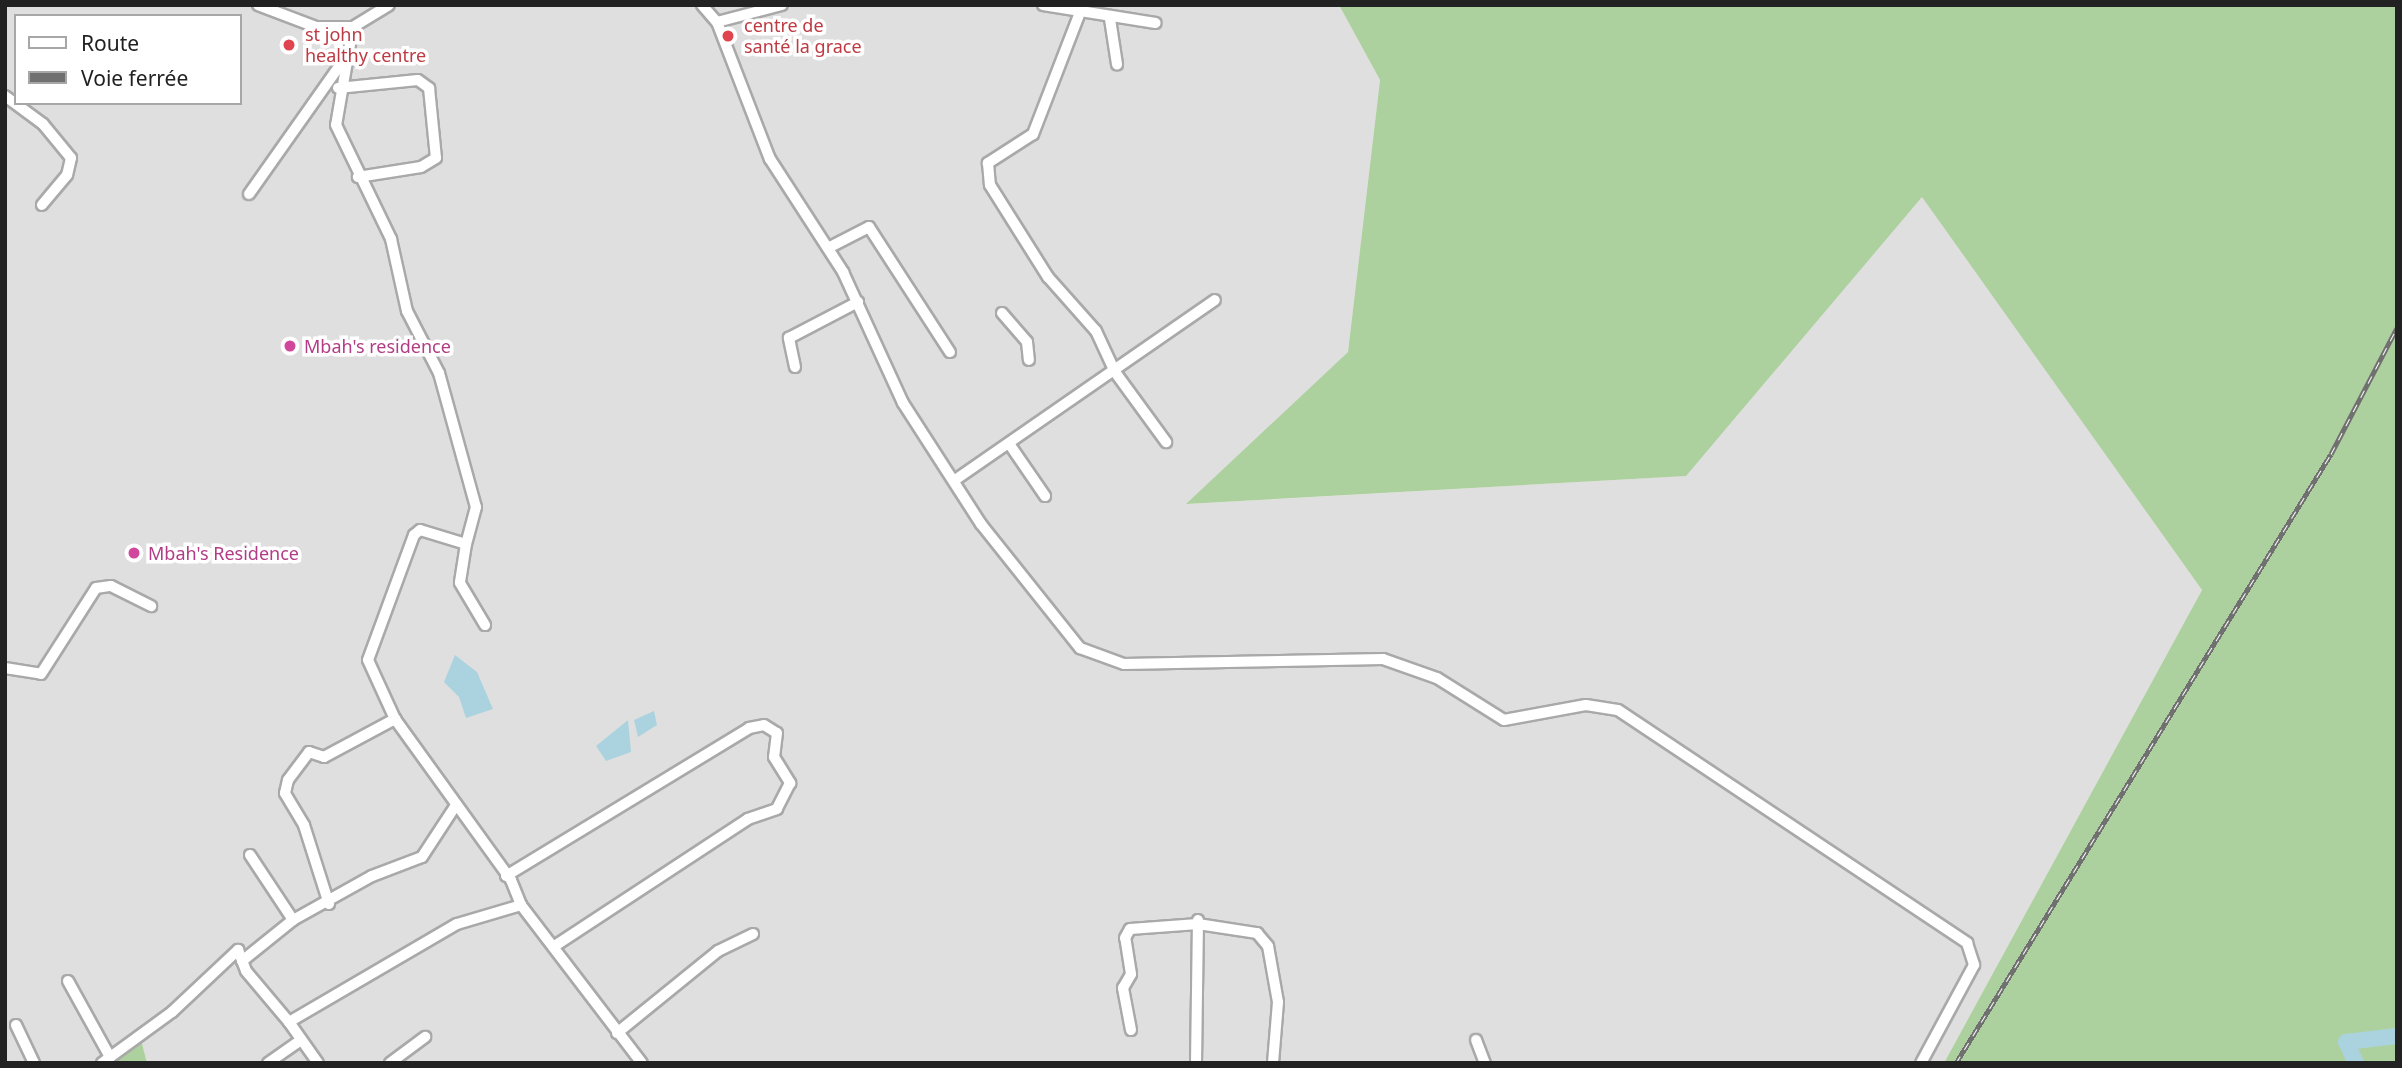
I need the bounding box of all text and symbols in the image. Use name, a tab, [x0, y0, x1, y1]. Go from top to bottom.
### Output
legend	[14, 14, 242, 105]
place label: centre de santé la grace	[744, 15, 862, 58]
place label: st john healthy centre	[305, 24, 426, 66]
marker: centre de santé la grace	[718, 26, 738, 46]
text: Route	[81, 29, 139, 57]
marker: st john healthy centre	[279, 35, 299, 55]
text: Voie ferrée	[81, 64, 188, 92]
place label: Mbah's residence	[304, 335, 451, 357]
marker: Mbah's residence	[282, 338, 298, 354]
place label: Mbah's Residence	[148, 542, 299, 564]
marker: Mbah's Residence	[126, 545, 142, 561]

